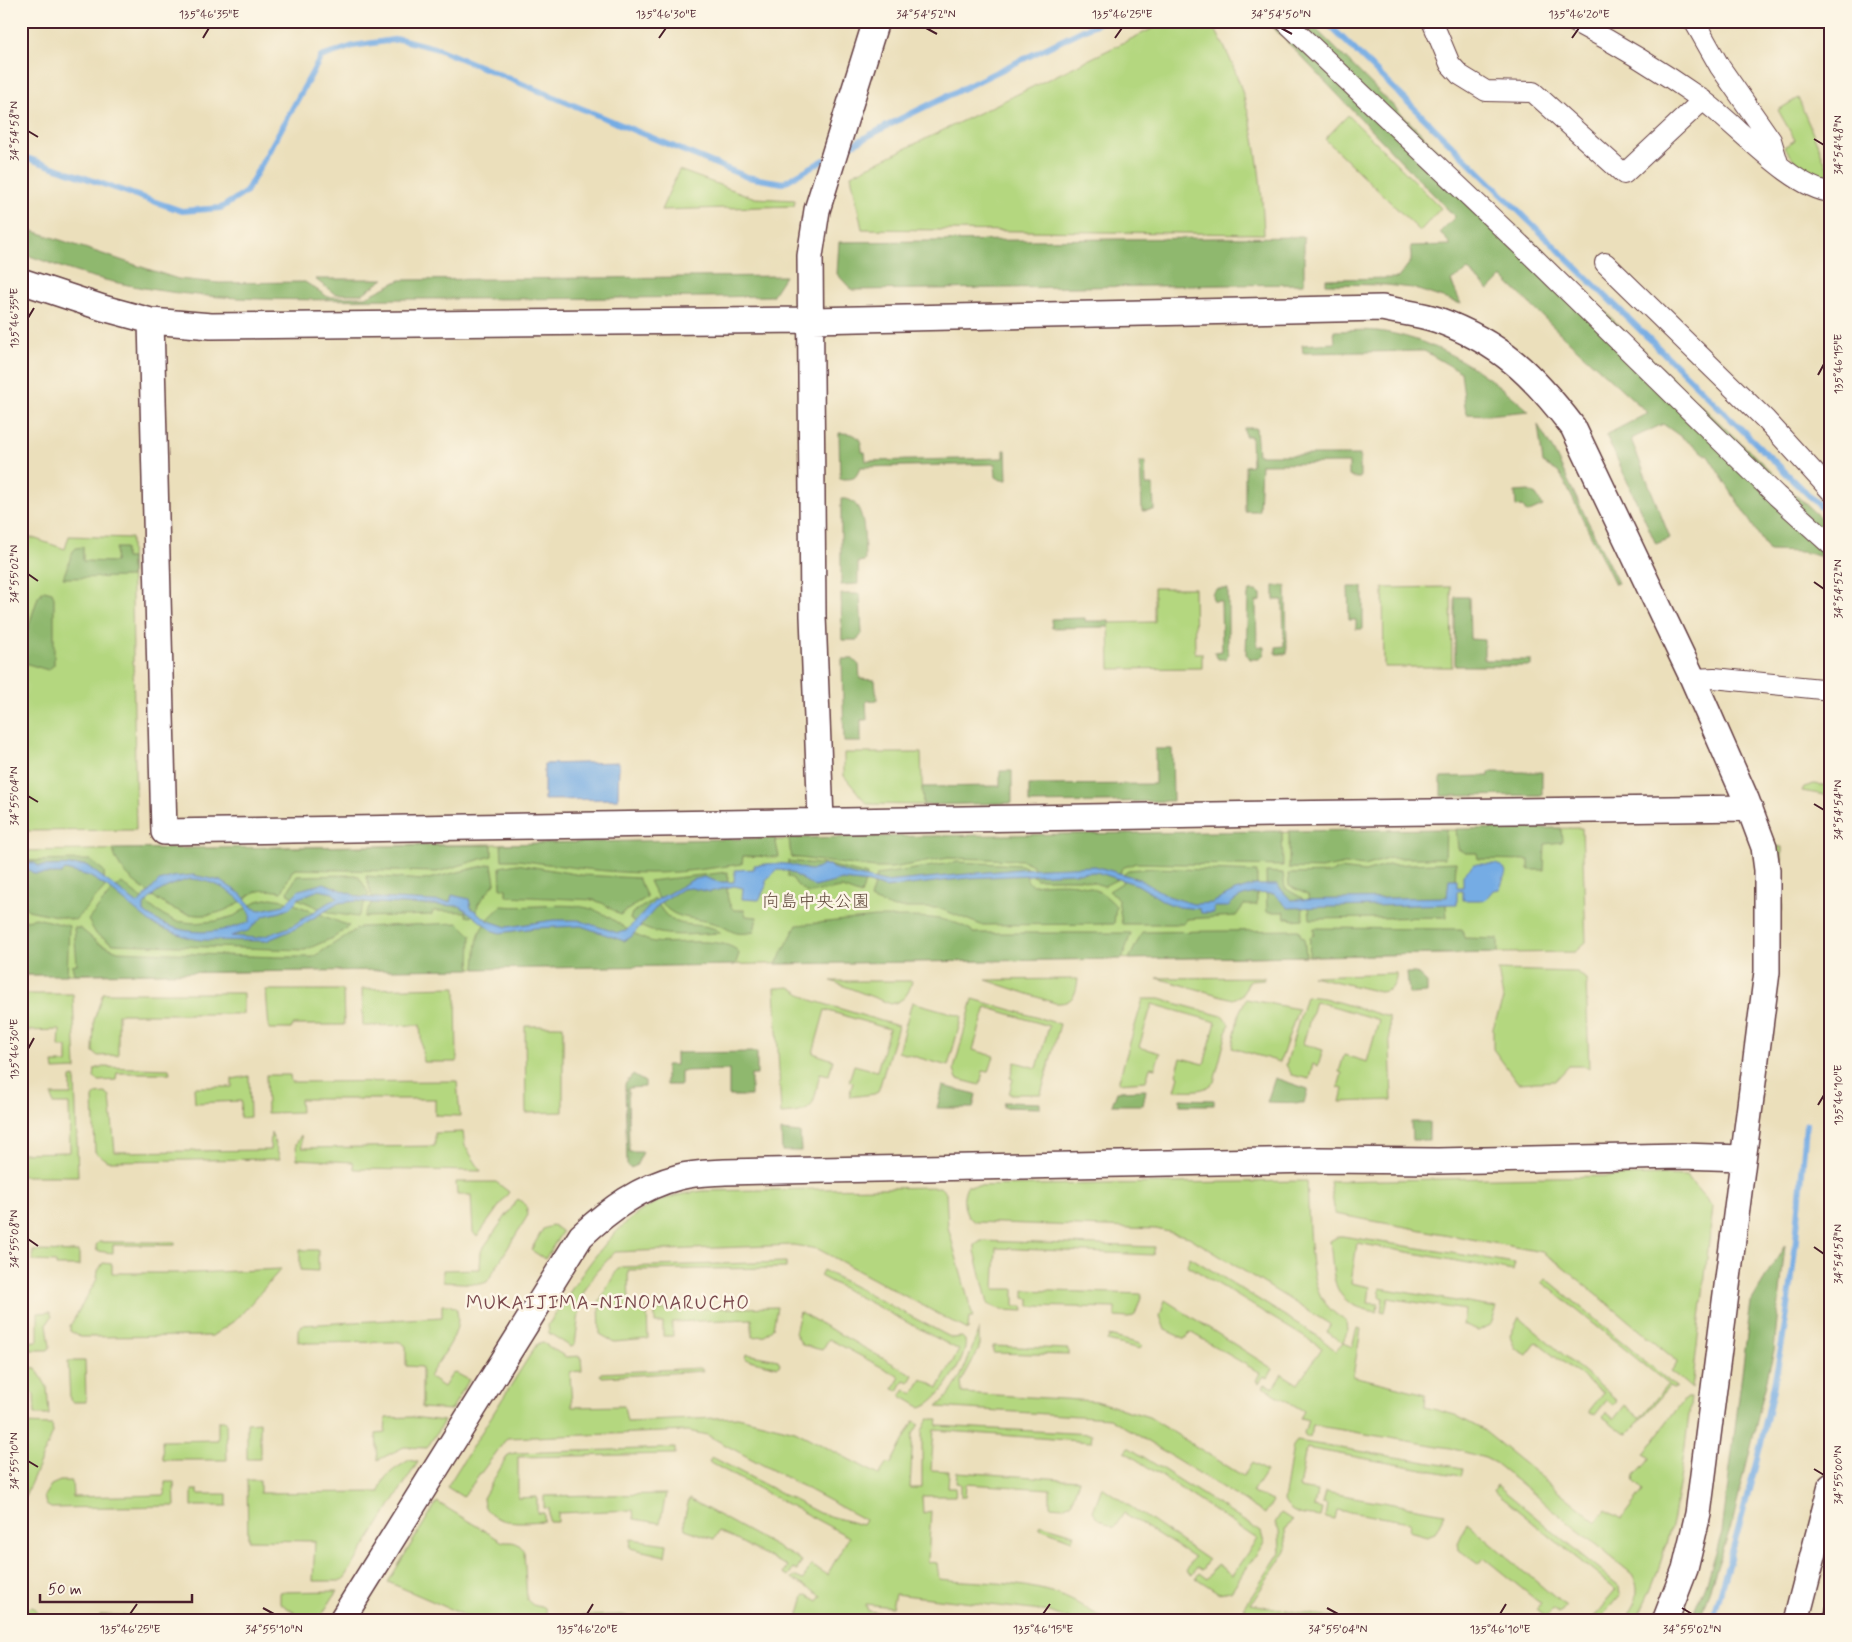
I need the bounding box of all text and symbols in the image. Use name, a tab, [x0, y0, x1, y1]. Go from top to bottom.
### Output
text: 135°46'35"E	[179, 7, 239, 23]
text: 135°46'30"E	[636, 7, 697, 23]
text: 34°54'52"N	[896, 7, 956, 23]
text: 135°46'25"E	[1092, 7, 1153, 23]
text: 34°54'50"N	[1251, 7, 1311, 23]
text: 135°46'20"E	[1548, 7, 1610, 23]
text: 34°54'58"N	[7, 101, 23, 161]
text: 34°54'48"N	[1831, 115, 1847, 175]
text: 135°46'35"E	[7, 288, 23, 348]
text: 135°46'15"E	[1831, 334, 1847, 394]
text: 34°55'02"N	[7, 545, 23, 603]
text: 34°54'52"N	[1831, 559, 1847, 619]
text: 34°55'04"N	[7, 766, 23, 826]
text: 34°54'54"N	[1831, 780, 1847, 840]
park label: 向島中央公園	[762, 890, 870, 914]
text: 135°46'30"E	[7, 1019, 23, 1080]
text: 135°46'10"E	[1831, 1065, 1847, 1125]
text: 34°55'08"N	[7, 1210, 23, 1268]
text: 34°54'58"N	[1831, 1224, 1847, 1284]
district label: MUKAIJIMA-NINOMARUCHO	[466, 1291, 750, 1316]
text: 34°55'10"N	[7, 1432, 23, 1490]
text: 34°55'00"N	[1831, 1446, 1847, 1504]
scale bar	[40, 1572, 192, 1604]
text: 50 m	[48, 1580, 82, 1600]
text: 135°46'25"E	[100, 1622, 161, 1638]
text: 34°55'10"N	[245, 1622, 303, 1638]
text: 135°46'20"E	[556, 1622, 618, 1638]
text: 135°46'15"E	[1013, 1622, 1073, 1638]
text: 34°55'04"N	[1308, 1622, 1368, 1638]
text: 135°46'10"E	[1470, 1622, 1530, 1638]
text: 34°55'02"N	[1663, 1622, 1721, 1638]

